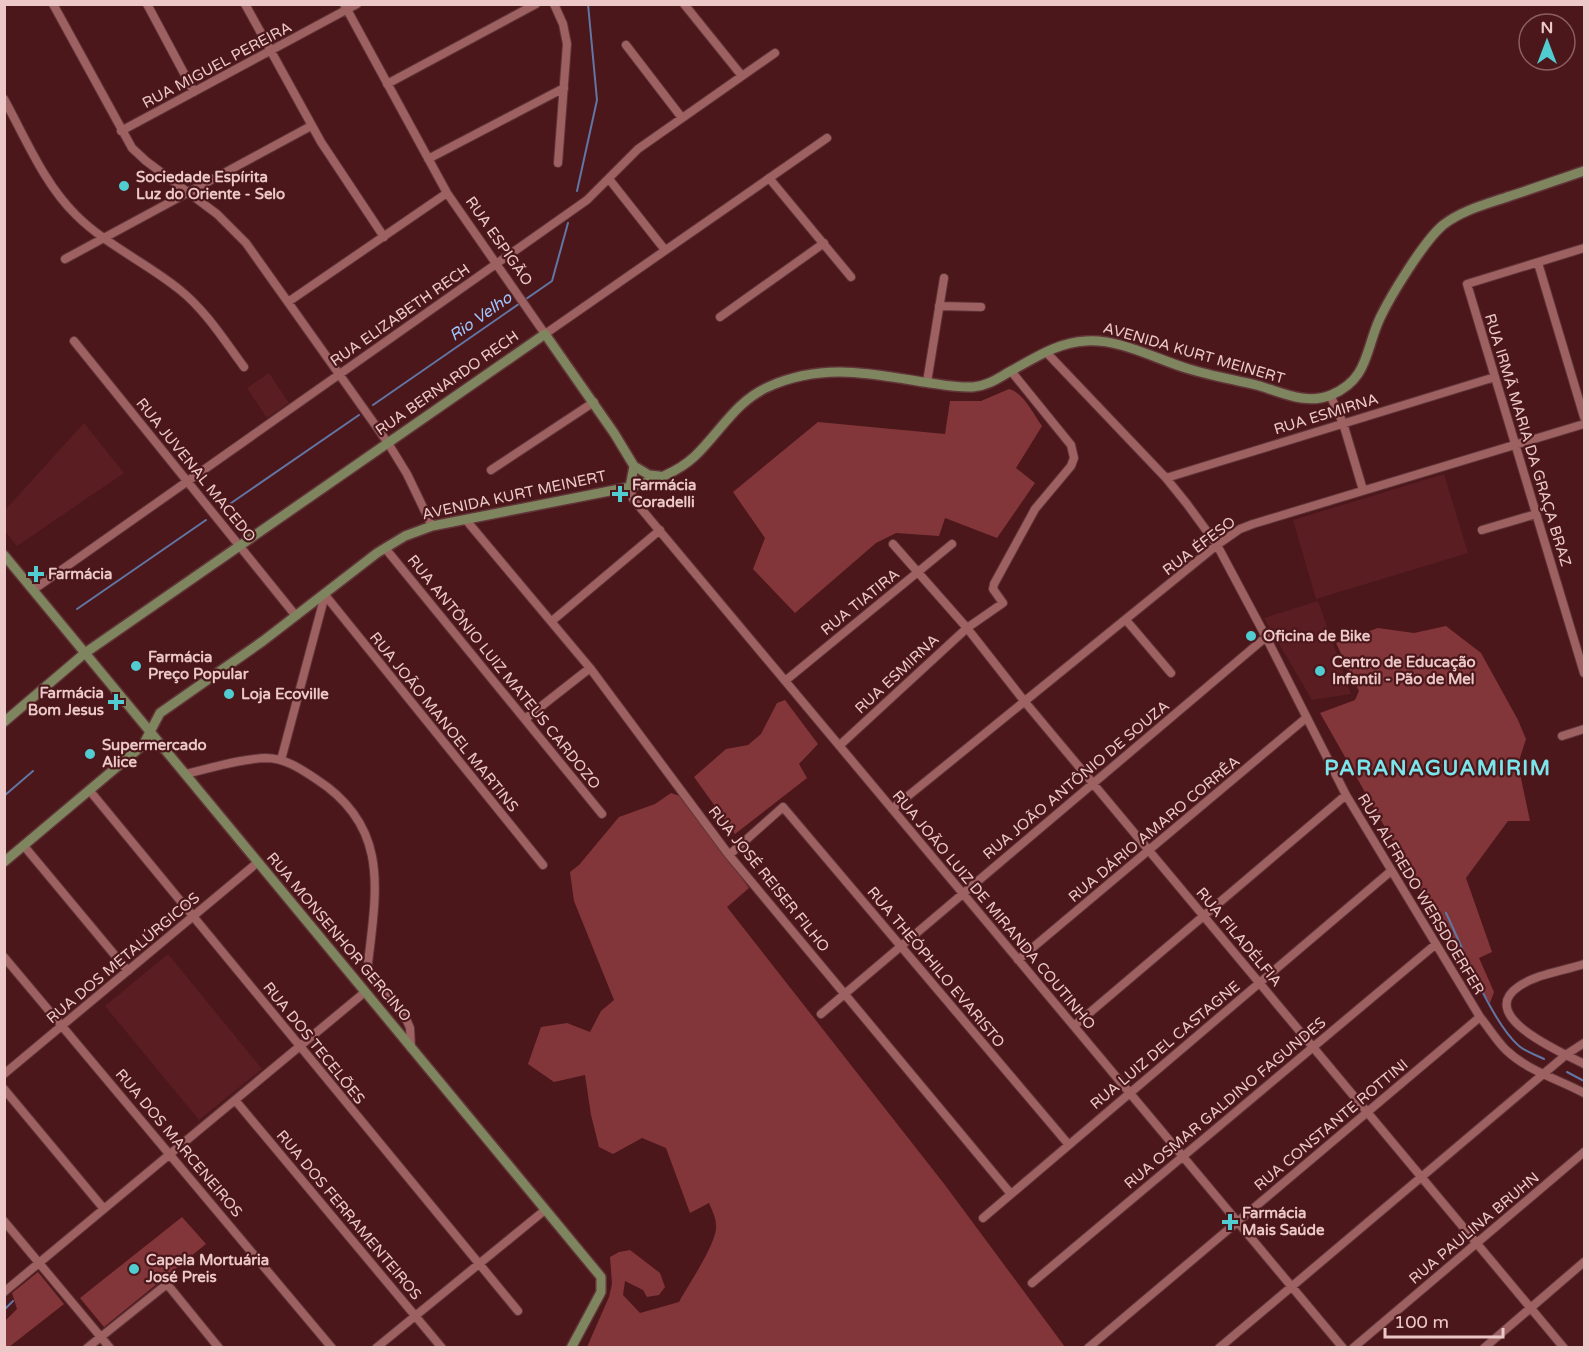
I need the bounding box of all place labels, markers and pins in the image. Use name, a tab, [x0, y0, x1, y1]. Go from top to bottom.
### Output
place label: Sociedade Espírita Luz do Oriente - Selo	[136, 168, 285, 203]
marker: Sociedade Espírita Luz do Oriente - Selo	[117, 179, 131, 193]
place label: Farmácia Coradelli	[632, 476, 697, 511]
marker: Farmácia Coradelli	[613, 487, 627, 501]
place label: Farmácia	[48, 565, 113, 583]
marker: Farmácia	[29, 567, 43, 581]
place label: Oficina de Bike	[1263, 627, 1371, 645]
marker: Oficina de Bike	[1244, 629, 1258, 643]
place label: Farmácia Preço Popular	[148, 648, 249, 684]
place label: Centro de Educação Infantil - Pão de Mel	[1332, 653, 1476, 688]
marker: Farmácia Preço Popular	[129, 659, 143, 673]
marker: Centro de Educação Infantil - Pão de Mel	[1313, 664, 1327, 678]
place label: Farmácia Bom Jesus	[28, 684, 104, 719]
place label: Loja Ecoville	[241, 685, 329, 704]
marker: Loja Ecoville	[222, 687, 236, 701]
marker: Farmácia Bom Jesus	[109, 695, 123, 709]
place label: Supermercado Alice	[102, 736, 207, 771]
marker: Supermercado Alice	[83, 747, 97, 761]
place label: Farmácia Mais Saúde	[1242, 1204, 1325, 1239]
marker: Farmácia Mais Saúde	[1223, 1215, 1237, 1229]
place label: Capela Mortuária José Preis	[145, 1251, 269, 1286]
marker: Capela Mortuária José Preis	[127, 1262, 141, 1276]

